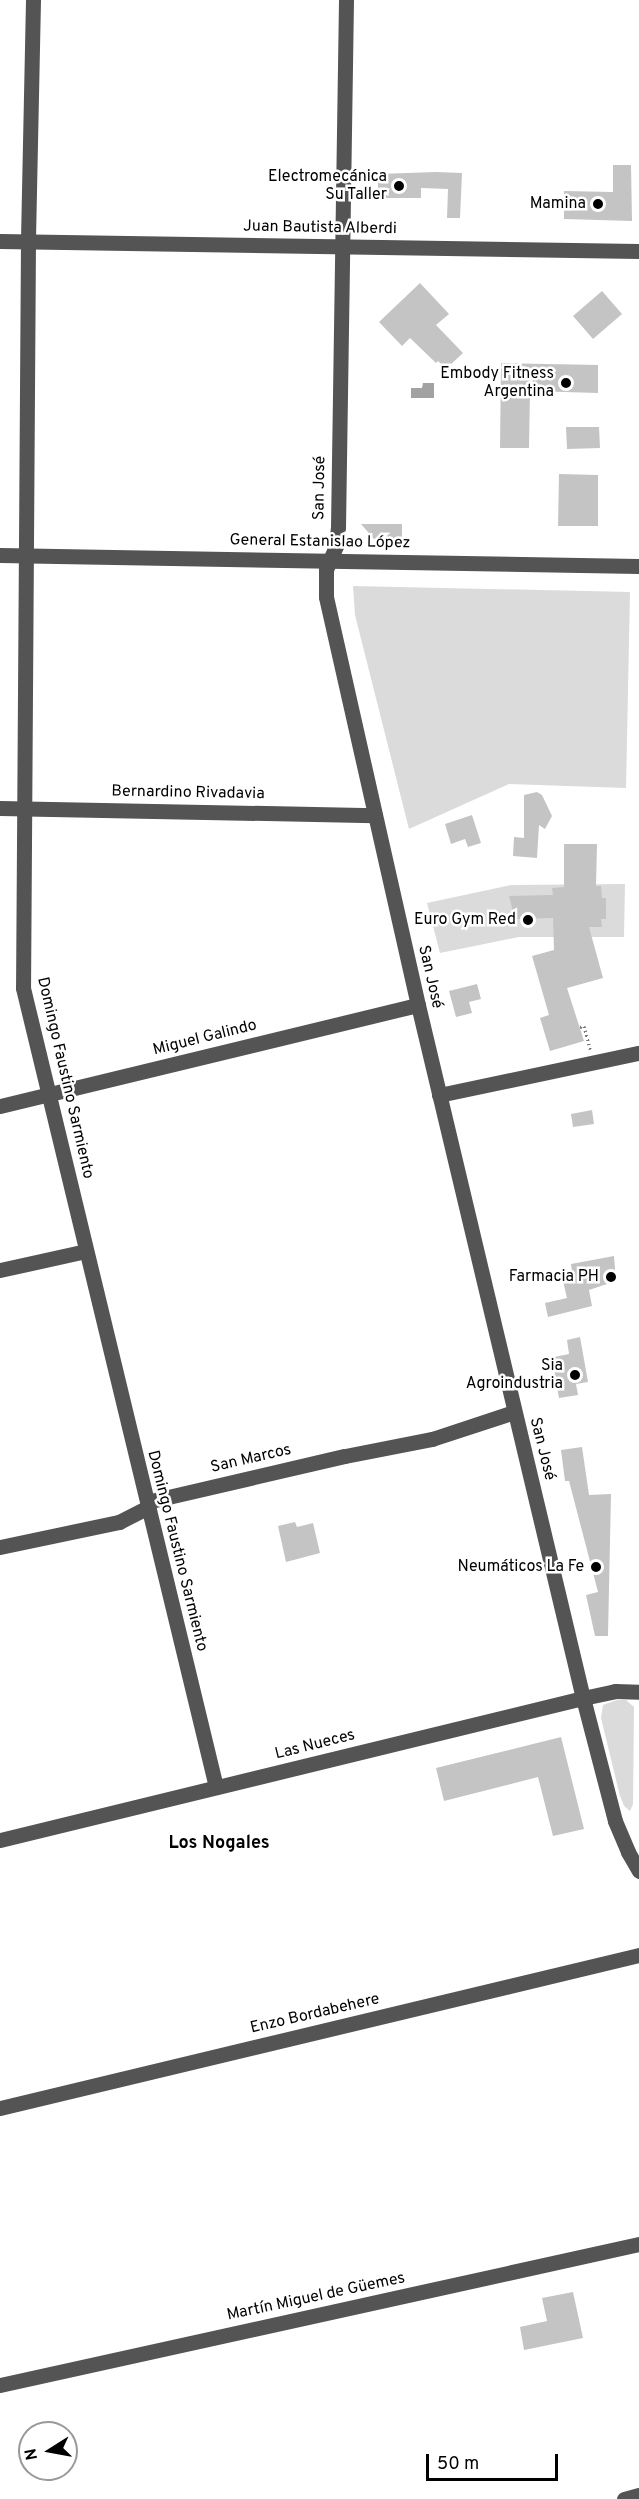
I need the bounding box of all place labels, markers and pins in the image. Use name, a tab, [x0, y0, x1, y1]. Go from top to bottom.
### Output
place label: Electromecánica Su Taller	[268, 167, 387, 205]
marker: Electromecánica Su Taller	[392, 179, 406, 193]
place label: Mamina	[530, 194, 586, 214]
marker: Mamina	[591, 197, 605, 211]
place label: Embody Fitness Argentina	[440, 364, 554, 402]
marker: Embody Fitness Argentina	[559, 376, 573, 390]
place label: Euro Gym Red	[414, 910, 516, 930]
marker: Euro Gym Red	[521, 913, 535, 927]
place label: Farmacia PH	[509, 1267, 599, 1287]
marker: Farmacia PH	[604, 1270, 618, 1284]
place label: Sia Agroindustria	[466, 1356, 563, 1394]
marker: Sia Agroindustria	[568, 1368, 582, 1382]
place label: Neumáticos La Fe	[458, 1557, 584, 1577]
marker: Neumáticos La Fe	[589, 1560, 603, 1574]

